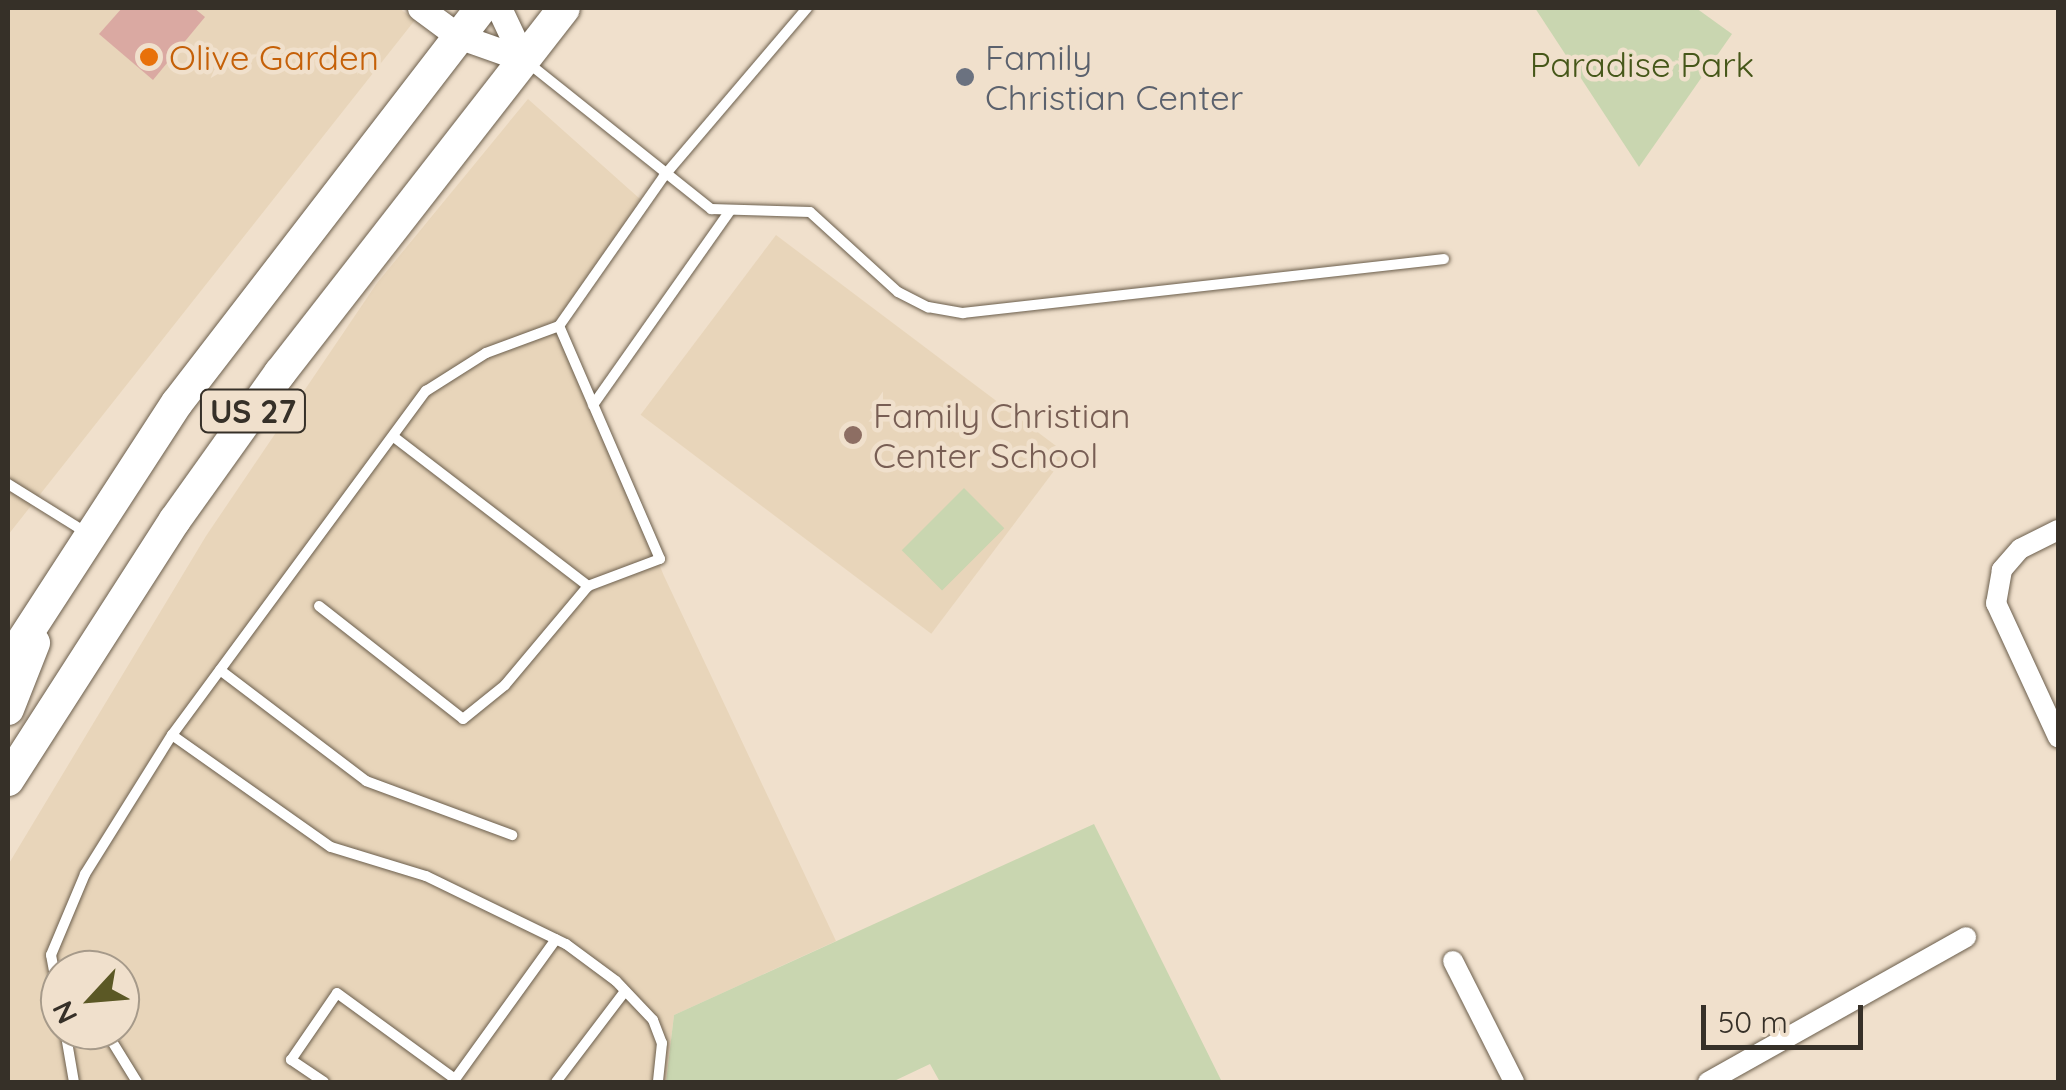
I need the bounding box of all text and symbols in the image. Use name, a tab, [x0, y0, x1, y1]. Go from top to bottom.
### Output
place label: Olive Garden	[169, 36, 379, 78]
place label: Family Christian Center	[985, 36, 1243, 118]
park label: Paradise Park	[1530, 43, 1754, 85]
marker: Olive Garden	[138, 46, 160, 68]
marker: Family Christian Center	[954, 66, 976, 88]
road number: US 27	[198, 384, 308, 438]
place label: Family Christian Center School	[873, 394, 1131, 476]
marker: Family Christian Center School	[842, 424, 864, 446]
north arrow	[40, 950, 140, 1050]
scale bar	[1706, 985, 1868, 1047]
text: N	[44, 996, 85, 1029]
text: 50 m	[1718, 1003, 1788, 1041]

